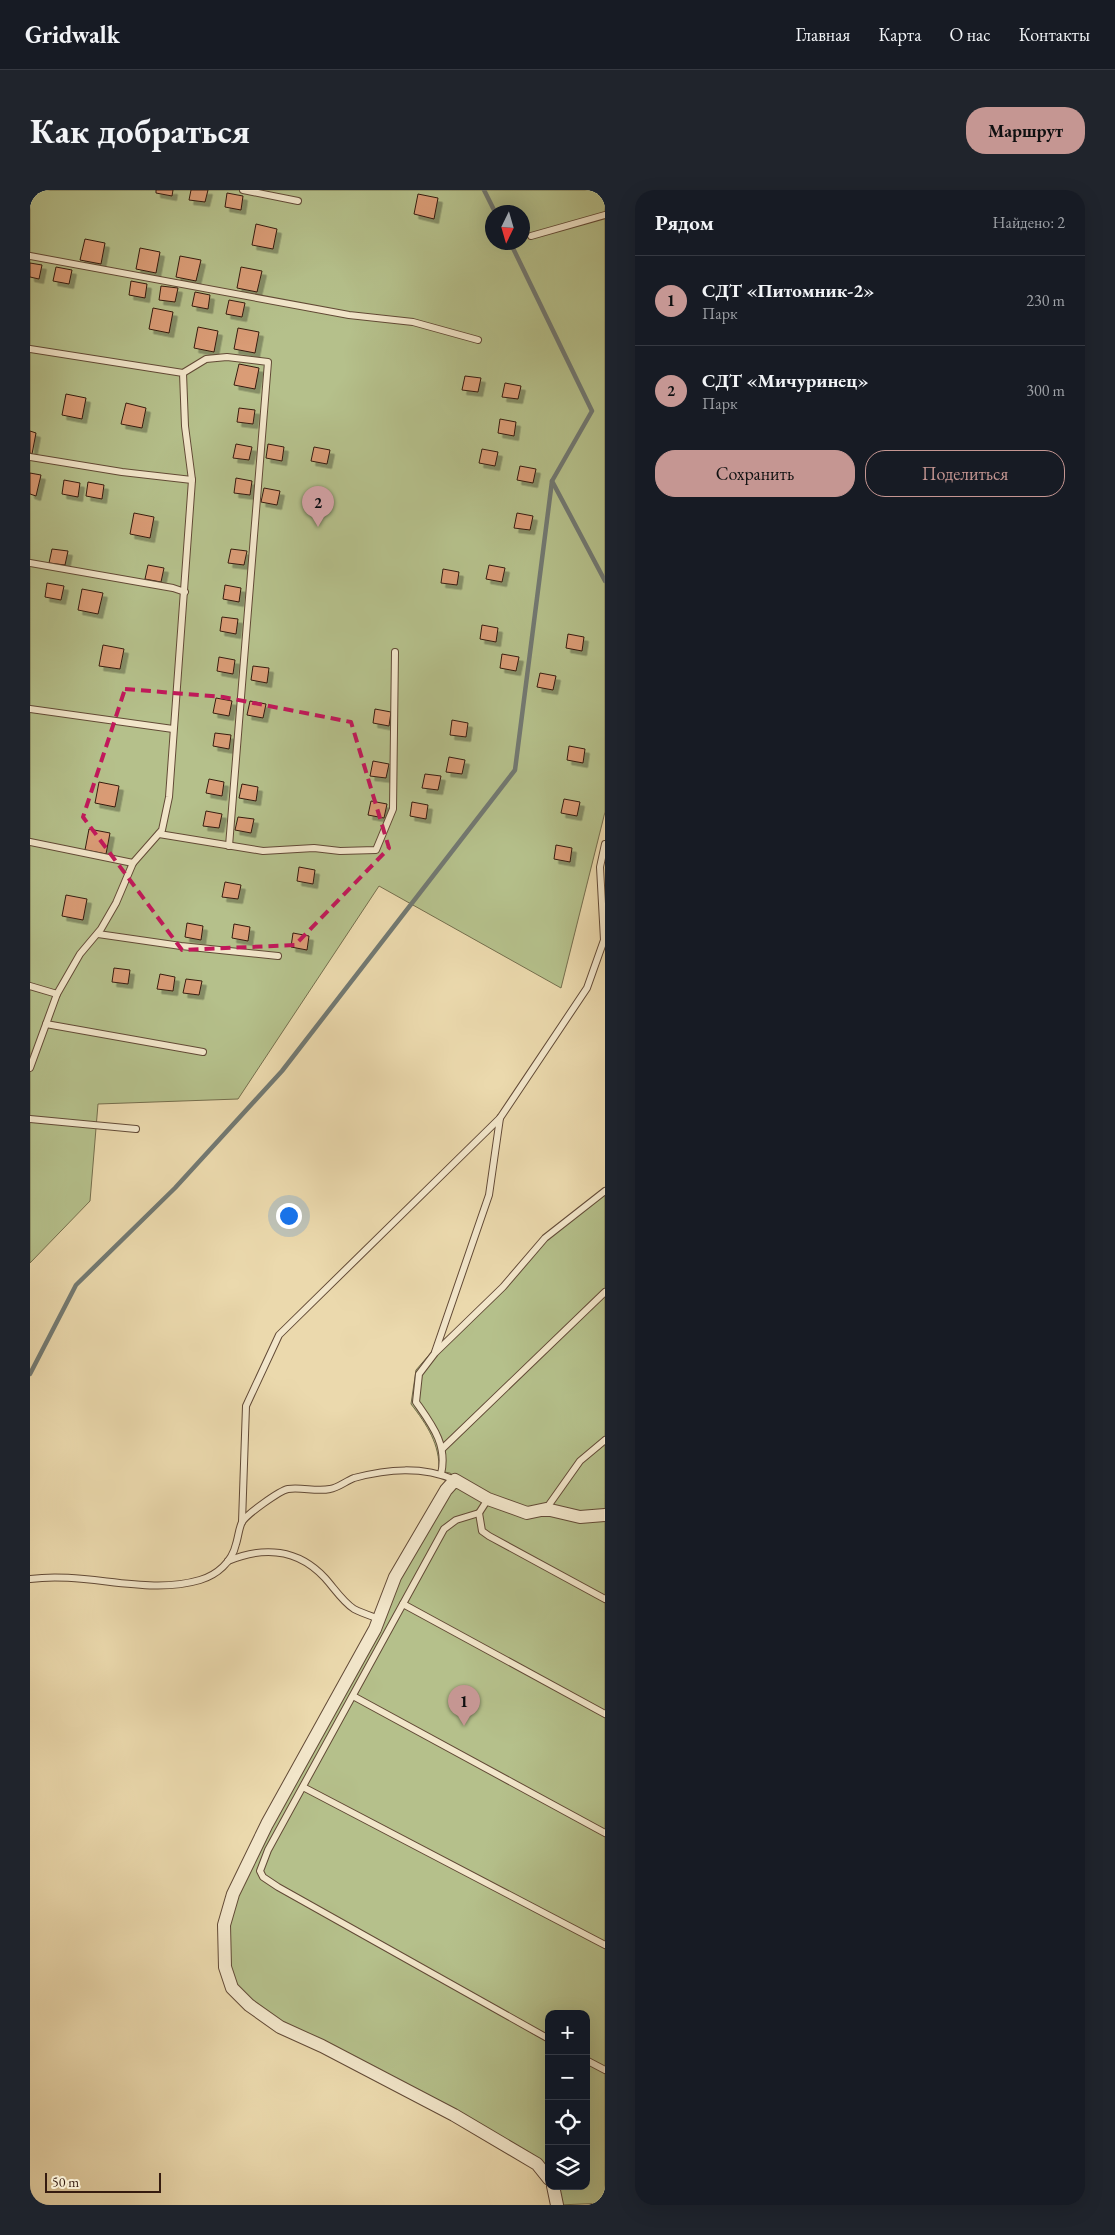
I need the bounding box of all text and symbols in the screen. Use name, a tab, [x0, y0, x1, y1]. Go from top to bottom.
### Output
text: Gridwalk	[25, 19, 120, 50]
text: Главная	[796, 23, 850, 46]
text: Карта	[878, 23, 921, 46]
text: О нас	[949, 23, 991, 46]
text: Контакты	[1019, 23, 1090, 46]
button: Маршрут	[966, 107, 1085, 154]
text: Как добраться	[30, 108, 250, 153]
north arrow	[485, 205, 530, 250]
text: Рядом	[655, 209, 714, 236]
text: Найдено: 2	[993, 212, 1065, 233]
text: СДТ «Питомник-2»	[702, 278, 874, 303]
text: 1	[667, 290, 675, 311]
text: 230 m	[1026, 290, 1065, 311]
text: Парк	[702, 303, 738, 324]
text: СДТ «Мичуринец»	[702, 368, 868, 393]
text: 2	[667, 380, 675, 401]
text: 300 m	[1026, 380, 1065, 401]
text: Парк	[702, 393, 738, 414]
button: Сохранить	[655, 450, 855, 497]
button: Поделиться	[865, 450, 1065, 497]
pin: 2	[302, 486, 334, 527]
your location	[276, 1203, 302, 1229]
pin: 1	[448, 1685, 480, 1726]
map controls	[545, 2010, 590, 2190]
button: +	[545, 2010, 590, 2055]
button: −	[545, 2055, 590, 2100]
button: locate	[545, 2100, 590, 2145]
button: layers	[545, 2145, 590, 2190]
scale bar	[45, 2170, 161, 2193]
text: 50 m	[52, 2173, 79, 2191]

